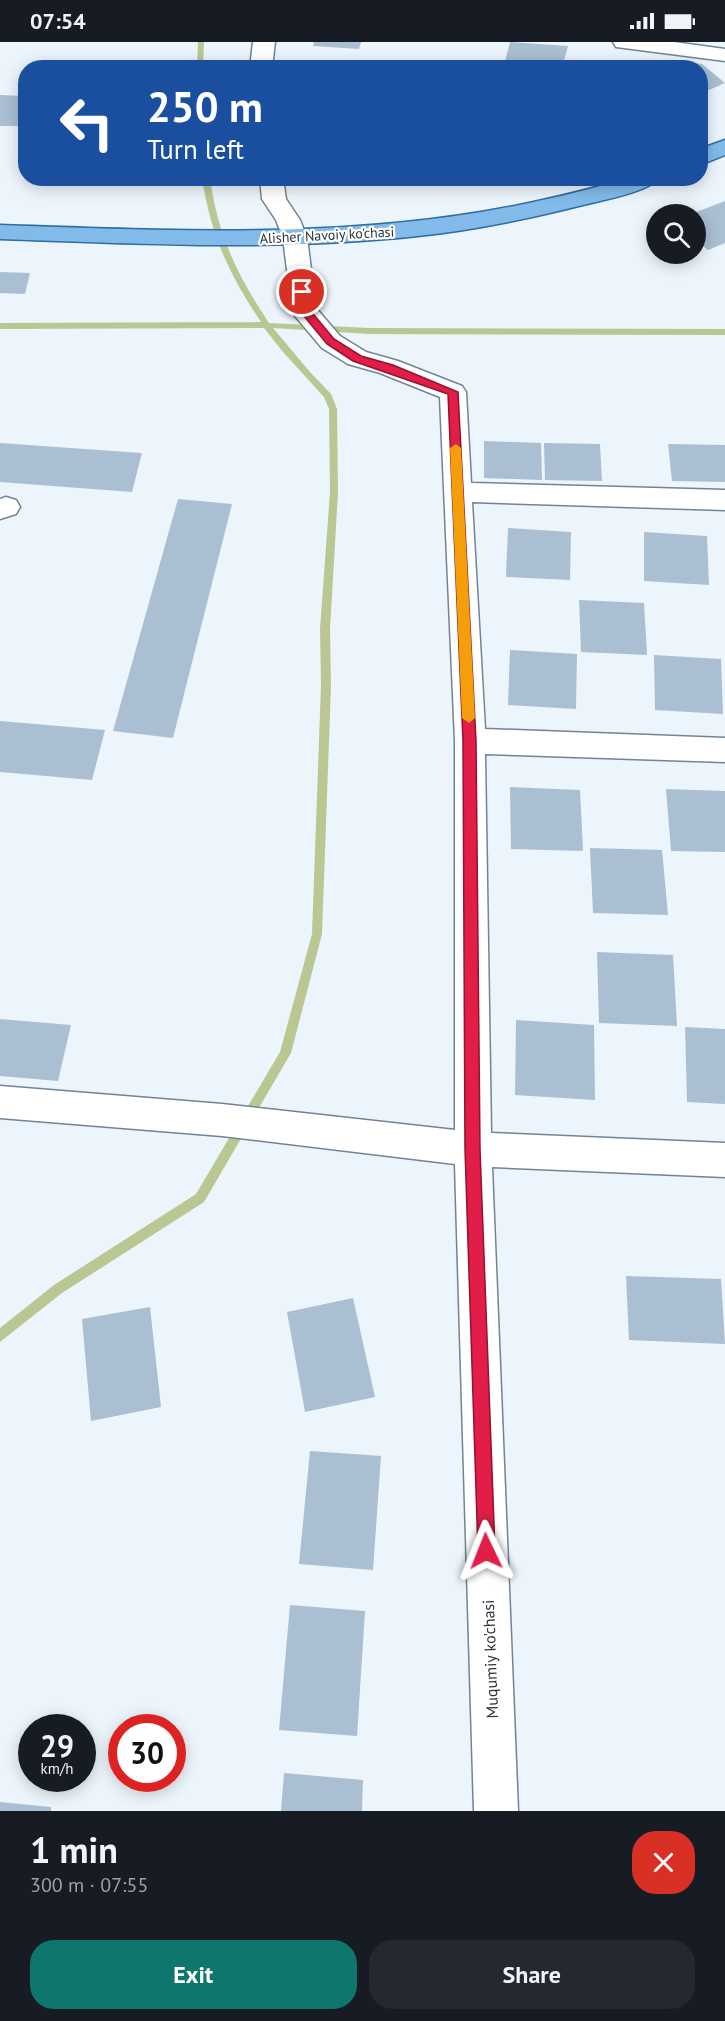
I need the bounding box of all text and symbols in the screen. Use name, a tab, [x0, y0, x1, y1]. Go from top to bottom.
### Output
text: 07:54	[30, 7, 86, 35]
text: 250 m	[147, 79, 263, 134]
icon: left	[48, 84, 126, 162]
text: Turn left	[147, 132, 244, 166]
map controls	[646, 204, 706, 264]
button: search	[646, 204, 706, 264]
street label: Alisher Navoiy ko'chasi	[259, 222, 395, 248]
pin	[276, 266, 327, 317]
icon: arrive	[285, 275, 318, 308]
position arrow	[454, 1519, 518, 1583]
street label: Muqumiy ko'chasi	[478, 1599, 502, 1719]
speed limit sign: 30	[108, 1714, 186, 1792]
text: 29	[40, 1726, 74, 1765]
text: km/h	[41, 1759, 73, 1778]
text: 1 min	[30, 1826, 118, 1873]
button: close	[632, 1831, 695, 1894]
text: 300 m · 07:55	[30, 1872, 148, 1898]
button: Exit	[30, 1940, 357, 2009]
button: Share	[369, 1940, 695, 2009]

